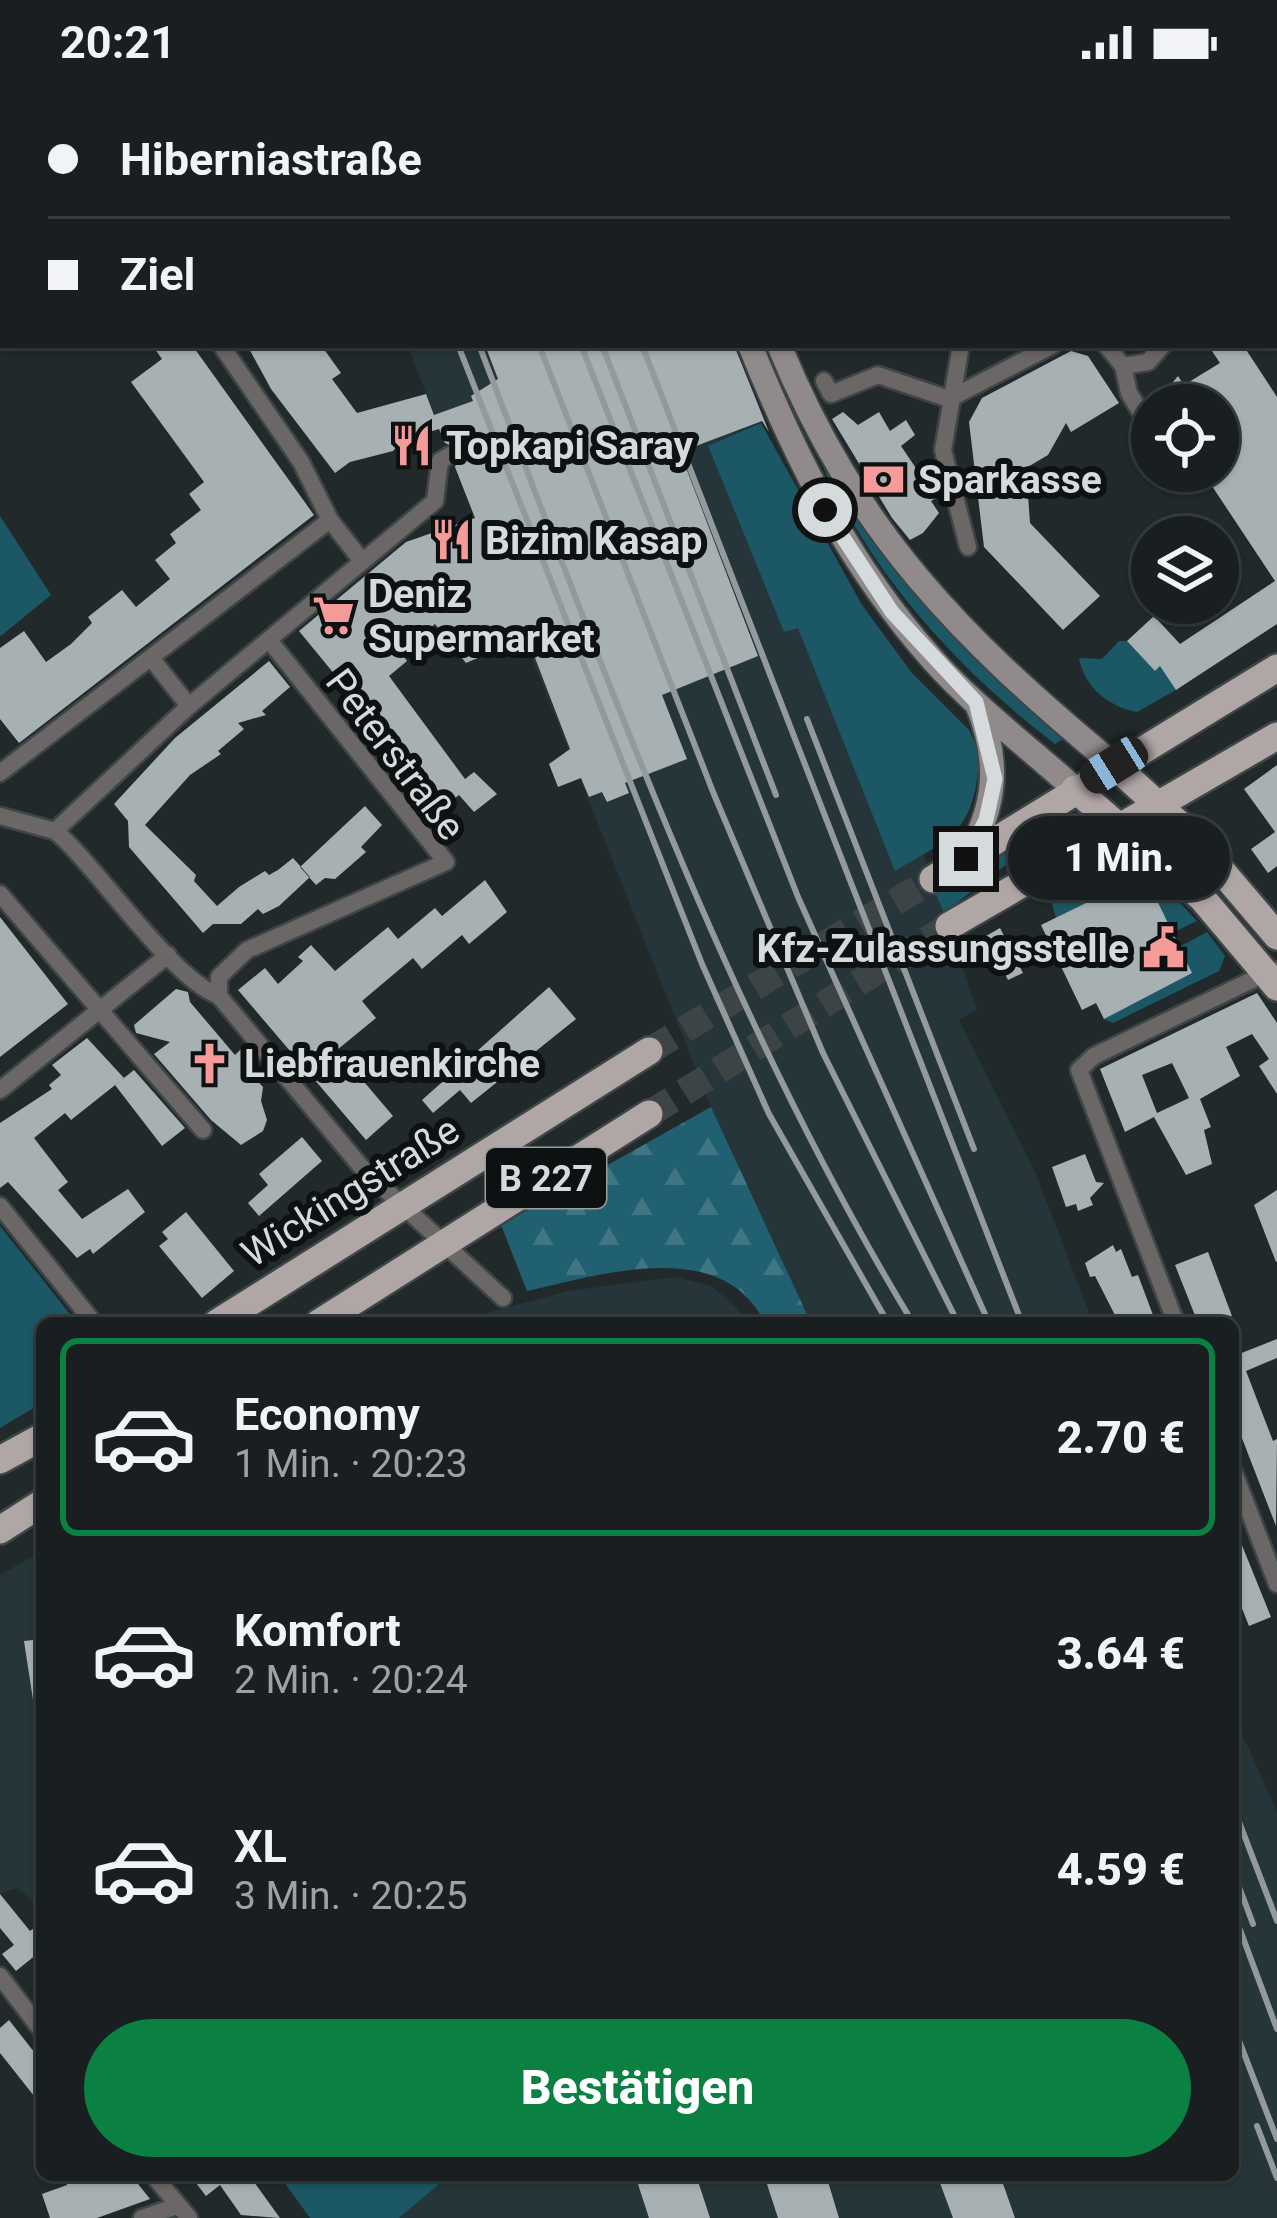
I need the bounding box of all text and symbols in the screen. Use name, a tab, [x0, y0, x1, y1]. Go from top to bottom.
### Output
text: 20:21	[60, 16, 176, 69]
text: Hiberniastraße	[120, 133, 422, 186]
text: Ziel	[120, 248, 195, 301]
map controls	[1131, 384, 1239, 624]
button: locate	[1131, 384, 1239, 492]
restaurant icon: Topkapi Saray	[389, 422, 435, 468]
place label: Topkapi Saray	[446, 423, 694, 469]
bank icon: Sparkasse	[861, 456, 907, 502]
place label: Sparkasse	[918, 457, 1102, 503]
route start	[798, 483, 852, 537]
button: layers	[1131, 516, 1239, 624]
restaurant icon: Bizim Kasap	[428, 517, 474, 563]
place label: Bizim Kasap	[485, 518, 702, 564]
place label: Deniz Supermarket	[368, 571, 595, 662]
supermarket icon: Deniz Supermarket	[311, 592, 357, 638]
street label: Peterstraße	[316, 660, 474, 849]
car	[1074, 731, 1154, 799]
callout: 1 Min.	[1008, 817, 1230, 901]
route end	[939, 832, 993, 886]
text: 1 Min.	[1064, 835, 1174, 881]
public building icon: Kfz-Zulassungsstelle	[1140, 925, 1186, 971]
place label: Kfz-Zulassungsstelle	[757, 926, 1129, 972]
church icon: Liebfrauenkirche	[187, 1040, 233, 1086]
place label: Liebfrauenkirche	[244, 1041, 540, 1087]
street label: Wickingstraße	[233, 1107, 468, 1277]
road number: B 227	[486, 1148, 606, 1208]
icon: car	[90, 1383, 198, 1491]
text: Economy	[234, 1388, 420, 1441]
text: 2.70 €	[1057, 1411, 1185, 1464]
text: 1 Min. · 20:23	[234, 1441, 468, 1487]
icon: car	[90, 1599, 198, 1707]
text: Komfort	[234, 1604, 401, 1657]
text: 3.64 €	[1057, 1627, 1185, 1680]
text: 2 Min. · 20:24	[234, 1657, 468, 1703]
icon: car	[90, 1815, 198, 1923]
text: XL	[234, 1820, 287, 1873]
text: 4.59 €	[1057, 1843, 1185, 1896]
text: 3 Min. · 20:25	[234, 1873, 468, 1919]
button: Bestätigen	[84, 2019, 1191, 2157]

